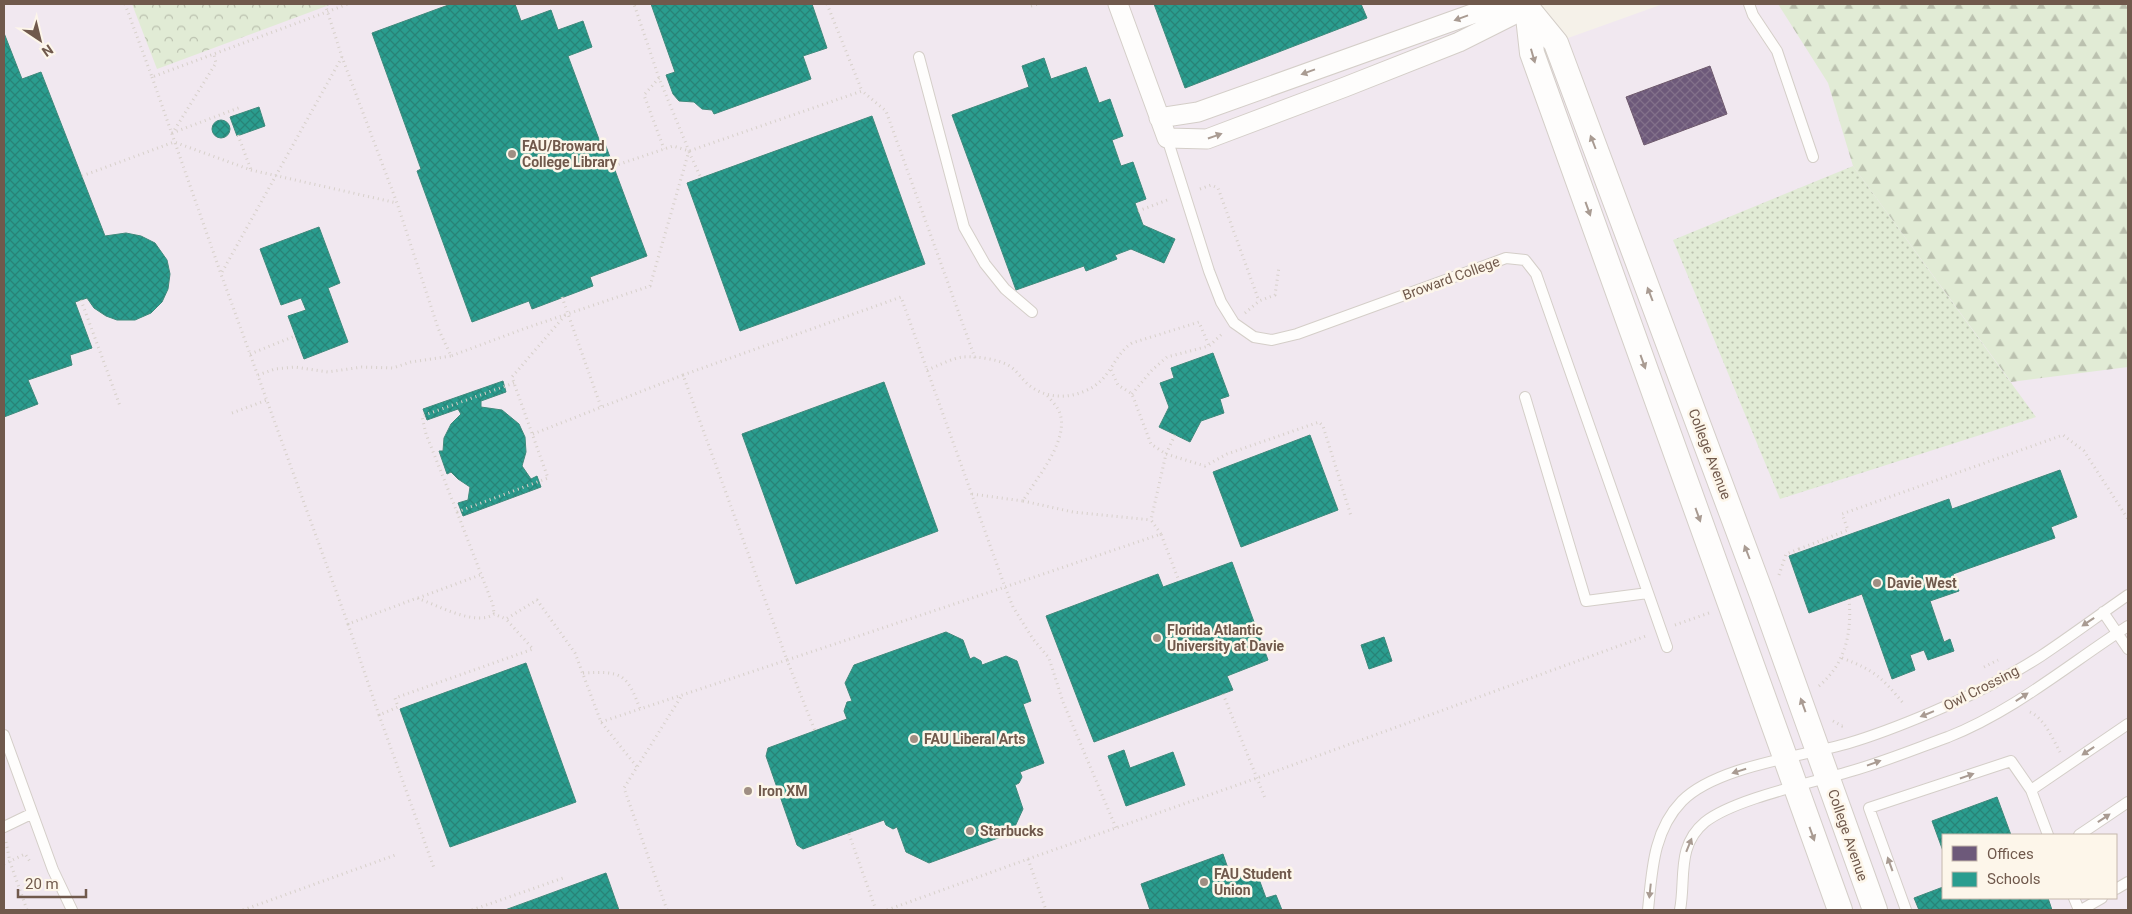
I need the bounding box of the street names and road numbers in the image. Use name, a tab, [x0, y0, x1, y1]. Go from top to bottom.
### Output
street label: Broward College	[1400, 253, 1502, 303]
street label: College Avenue	[1685, 406, 1735, 502]
street label: Owl Crossing	[1941, 662, 2021, 714]
street label: College Avenue	[1825, 787, 1871, 883]

